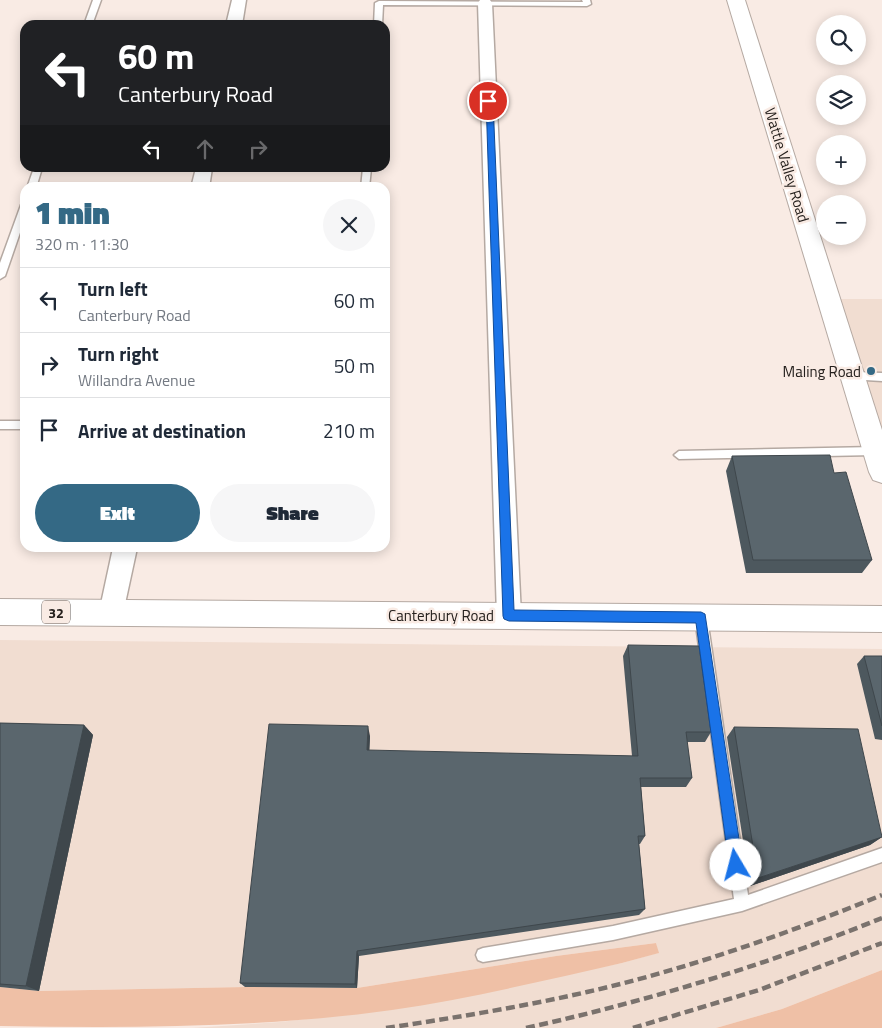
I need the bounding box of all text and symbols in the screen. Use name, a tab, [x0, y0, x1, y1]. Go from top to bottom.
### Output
map controls	[816, 15, 866, 245]
button: search	[816, 15, 866, 65]
text: 60 m	[118, 29, 194, 83]
icon: left	[35, 40, 100, 105]
button: layers	[816, 75, 866, 125]
text: Canterbury Road	[118, 77, 273, 111]
pin	[467, 80, 509, 122]
icon: arrive	[474, 87, 502, 115]
street label: Wattle Valley Road	[759, 105, 815, 225]
icon: left	[138, 135, 166, 163]
icon: ahead	[191, 135, 219, 163]
icon: right	[244, 135, 272, 163]
button: +	[816, 135, 866, 185]
text: 1 min	[35, 190, 110, 236]
button: −	[816, 195, 866, 245]
button: close	[323, 199, 375, 251]
text: 320 m · 11:30	[35, 232, 129, 256]
text: Turn left	[78, 274, 148, 303]
icon: left	[35, 286, 63, 314]
text: 60 m	[334, 286, 375, 315]
text: Canterbury Road	[78, 303, 191, 327]
text: Turn right	[78, 339, 159, 368]
icon: right	[35, 351, 63, 379]
text: 50 m	[334, 351, 375, 380]
place label: Maling Road	[783, 360, 861, 383]
marker: Maling Road	[865, 365, 877, 377]
text: Willandra Avenue	[78, 368, 195, 392]
icon: arrive	[35, 416, 63, 444]
text: Arrive at destination	[78, 416, 246, 445]
text: 210 m	[323, 416, 375, 445]
button: Exit	[35, 484, 200, 542]
button: Share	[210, 484, 375, 542]
road number: 32	[42, 600, 70, 624]
street label: Canterbury Road	[388, 604, 494, 627]
position arrow	[709, 838, 761, 890]

